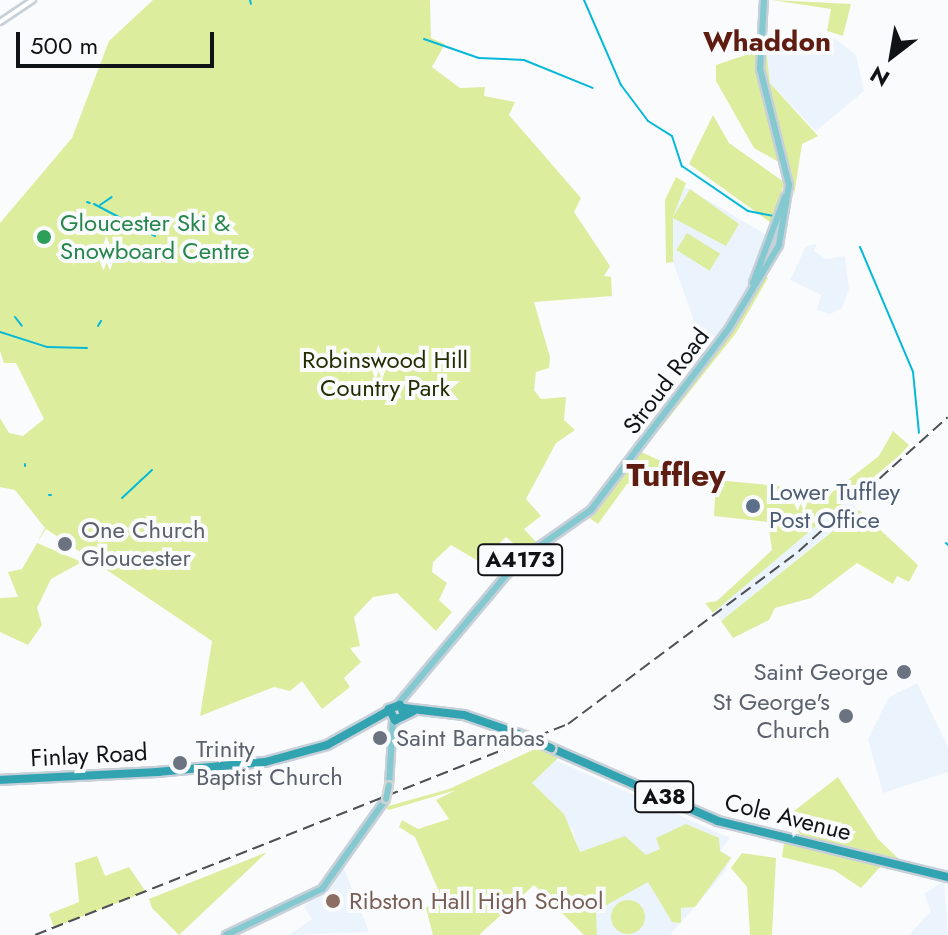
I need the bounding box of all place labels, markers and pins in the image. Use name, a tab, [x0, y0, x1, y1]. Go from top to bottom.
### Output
place label: Gloucester Ski & Snowboard Centre	[60, 209, 250, 265]
marker: Gloucester Ski & Snowboard Centre	[35, 228, 53, 246]
place label: Lower Tuffley Post Office	[769, 478, 900, 534]
marker: Lower Tuffley Post Office	[744, 497, 762, 515]
place label: One Church Gloucester	[81, 516, 206, 572]
marker: One Church Gloucester	[56, 535, 74, 553]
place label: Saint George	[754, 658, 888, 686]
marker: Saint George	[895, 663, 913, 681]
place label: St George's Church	[713, 688, 830, 744]
marker: St George's Church	[837, 707, 855, 725]
place label: Saint Barnabas	[396, 724, 545, 752]
marker: Saint Barnabas	[371, 729, 389, 747]
place label: Trinity Baptist Church	[196, 735, 343, 791]
marker: Trinity Baptist Church	[171, 754, 189, 772]
place label: Ribston Hall High School	[349, 887, 603, 915]
marker: Ribston Hall High School	[324, 892, 342, 910]

